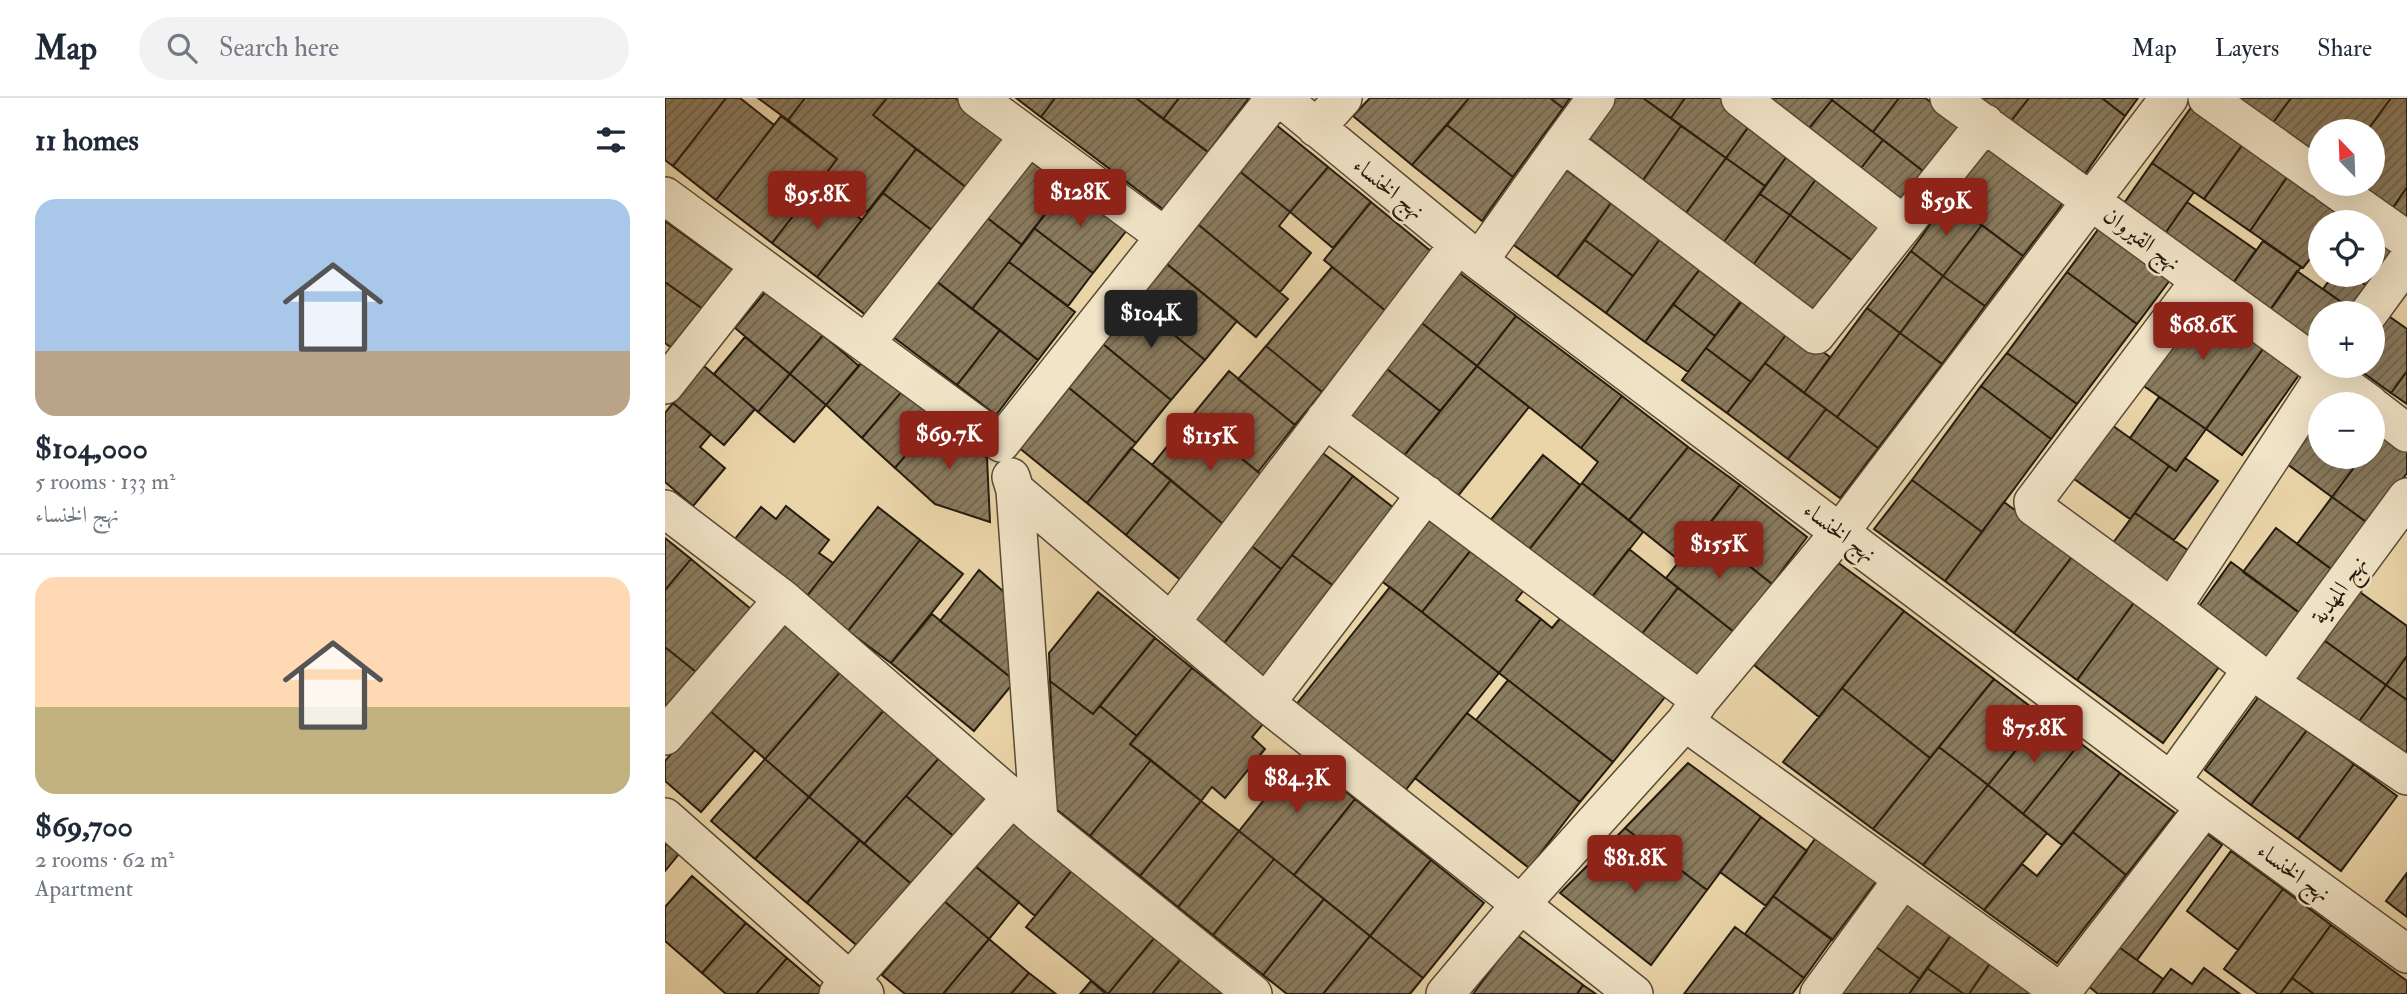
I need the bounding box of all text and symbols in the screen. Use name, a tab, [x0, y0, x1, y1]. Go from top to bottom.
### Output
search box	[139, 17, 629, 80]
text: Map	[35, 28, 97, 69]
icon: search	[163, 29, 201, 67]
text: Search here	[219, 32, 339, 64]
text: Map	[2132, 33, 2177, 64]
text: Layers	[2215, 33, 2279, 64]
text: Share	[2317, 33, 2372, 64]
north arrow	[2308, 119, 2385, 196]
map controls	[2308, 119, 2385, 469]
icon: filters	[592, 121, 630, 159]
text: 11 homes	[35, 122, 139, 159]
street label: نهج الخنساء	[1343, 150, 1431, 230]
pin: $128K	[1031, 170, 1129, 229]
pin: $95.8K	[760, 172, 874, 231]
text: $128K	[1050, 177, 1110, 206]
pin: $59K	[1905, 178, 1987, 238]
text: $95.8K	[784, 179, 850, 208]
text: $59K	[1921, 186, 1972, 215]
street label: نهج القيروان	[2094, 201, 2186, 282]
button: locate	[2308, 210, 2385, 287]
icon: home	[270, 244, 396, 370]
pin: $104K	[1102, 290, 1200, 350]
text: $104K	[1120, 298, 1182, 327]
button: +	[2308, 301, 2385, 378]
pin: $68.6K	[2146, 302, 2260, 362]
text: $68.6K	[2169, 310, 2237, 339]
button: −	[2308, 392, 2385, 469]
pin: $69.7K	[892, 412, 1006, 471]
pin: $115K	[1161, 414, 1259, 473]
text: $69.7K	[916, 419, 982, 448]
text: $115K	[1182, 421, 1238, 450]
text: $104,000	[35, 430, 148, 467]
text: 5 rooms · 133 m²	[35, 467, 176, 496]
street label: نهج الخنساء	[1794, 495, 1882, 574]
text: نهج الخنساء	[35, 500, 119, 529]
pin: $155K	[1670, 522, 1768, 581]
text: $155K	[1690, 529, 1748, 558]
street label: نهج المهدية	[2304, 550, 2378, 634]
icon: home	[270, 622, 396, 748]
pin: $75.8K	[1977, 706, 2091, 765]
text: $75.8K	[2002, 713, 2066, 742]
pin: $84.3K	[1240, 756, 1354, 815]
text: $84.3K	[1264, 763, 1330, 792]
text: $69,700	[35, 808, 133, 845]
pin: $81.8K	[1578, 836, 1692, 895]
street label: نهج الخنساء	[2248, 836, 2336, 913]
text: $81.8K	[1603, 843, 1667, 872]
text: 2 rooms · 62 m²	[35, 845, 174, 874]
text: Apartment	[35, 874, 133, 903]

